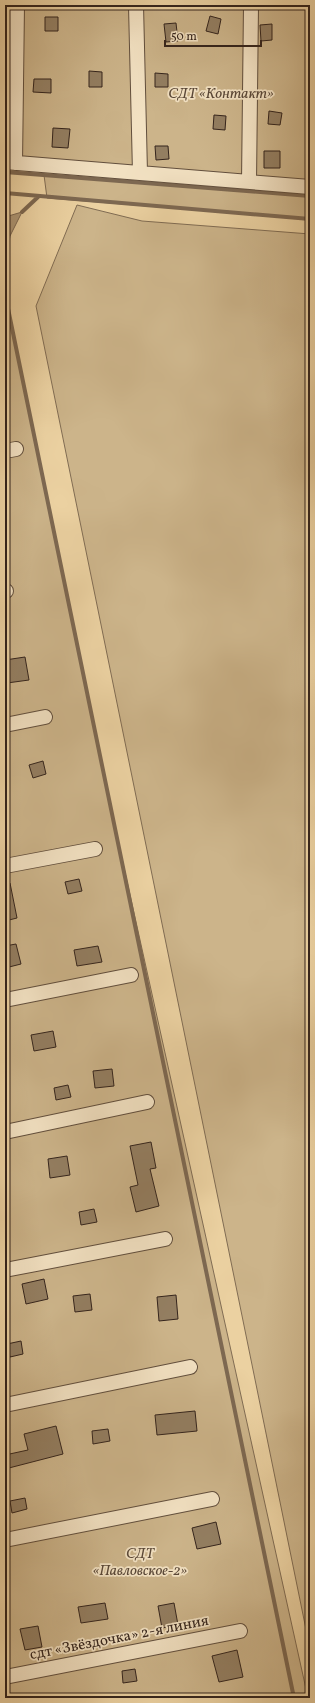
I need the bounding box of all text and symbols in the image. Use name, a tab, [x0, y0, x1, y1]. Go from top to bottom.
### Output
scale bar	[165, 22, 261, 48]
text: 50 m	[171, 29, 197, 45]
park label: СДТ «Контакт»	[168, 84, 274, 105]
park label: СДТ «Павловское-2»	[93, 1544, 188, 1582]
street label: сдт «Звёздочка» 2-я линия	[28, 1611, 211, 1666]

